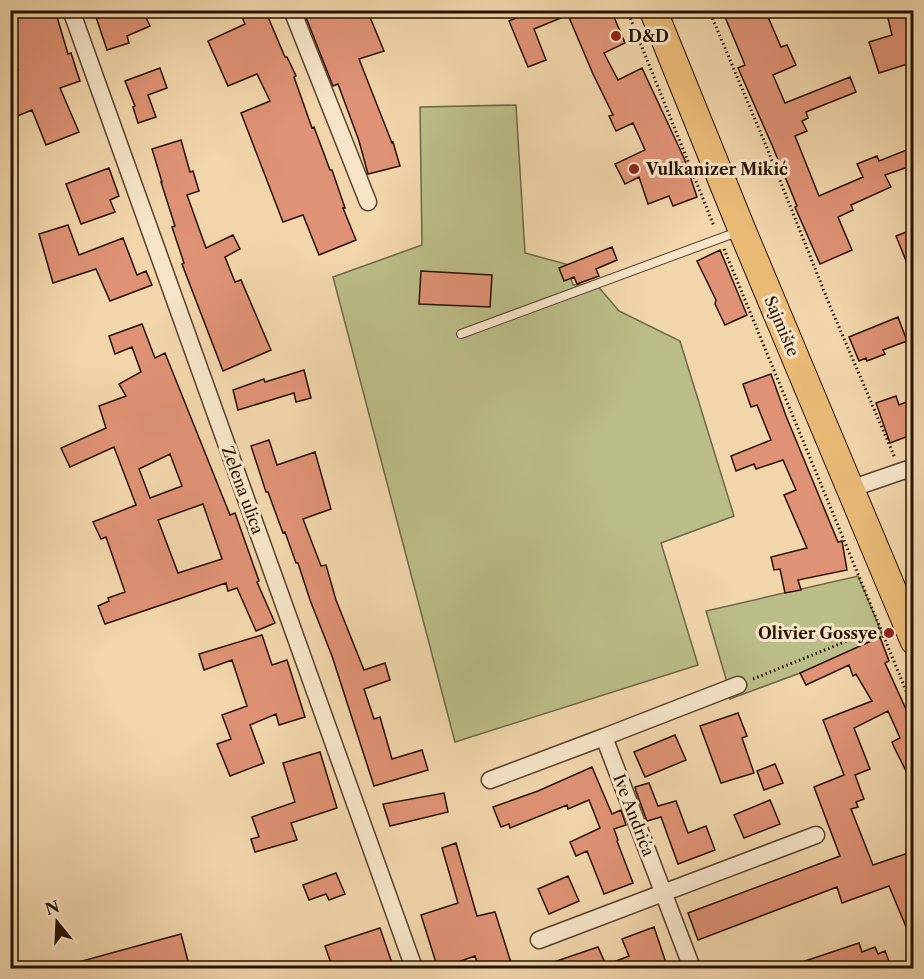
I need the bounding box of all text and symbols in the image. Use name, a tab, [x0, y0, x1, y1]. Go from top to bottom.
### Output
place label: D&D	[628, 26, 669, 46]
marker: D&D	[609, 29, 623, 43]
place label: Vulkanizer Mikić	[645, 159, 788, 179]
marker: Vulkanizer Mikić	[627, 162, 641, 176]
street label: Sajmište	[760, 293, 804, 359]
street label: Zelena ulica	[218, 443, 268, 537]
place label: Olivier Gossye	[758, 623, 877, 643]
marker: Olivier Gossye	[882, 626, 896, 640]
street label: Ive Andrića	[609, 771, 659, 860]
north arrow	[27, 892, 87, 952]
text: N	[43, 896, 62, 919]

